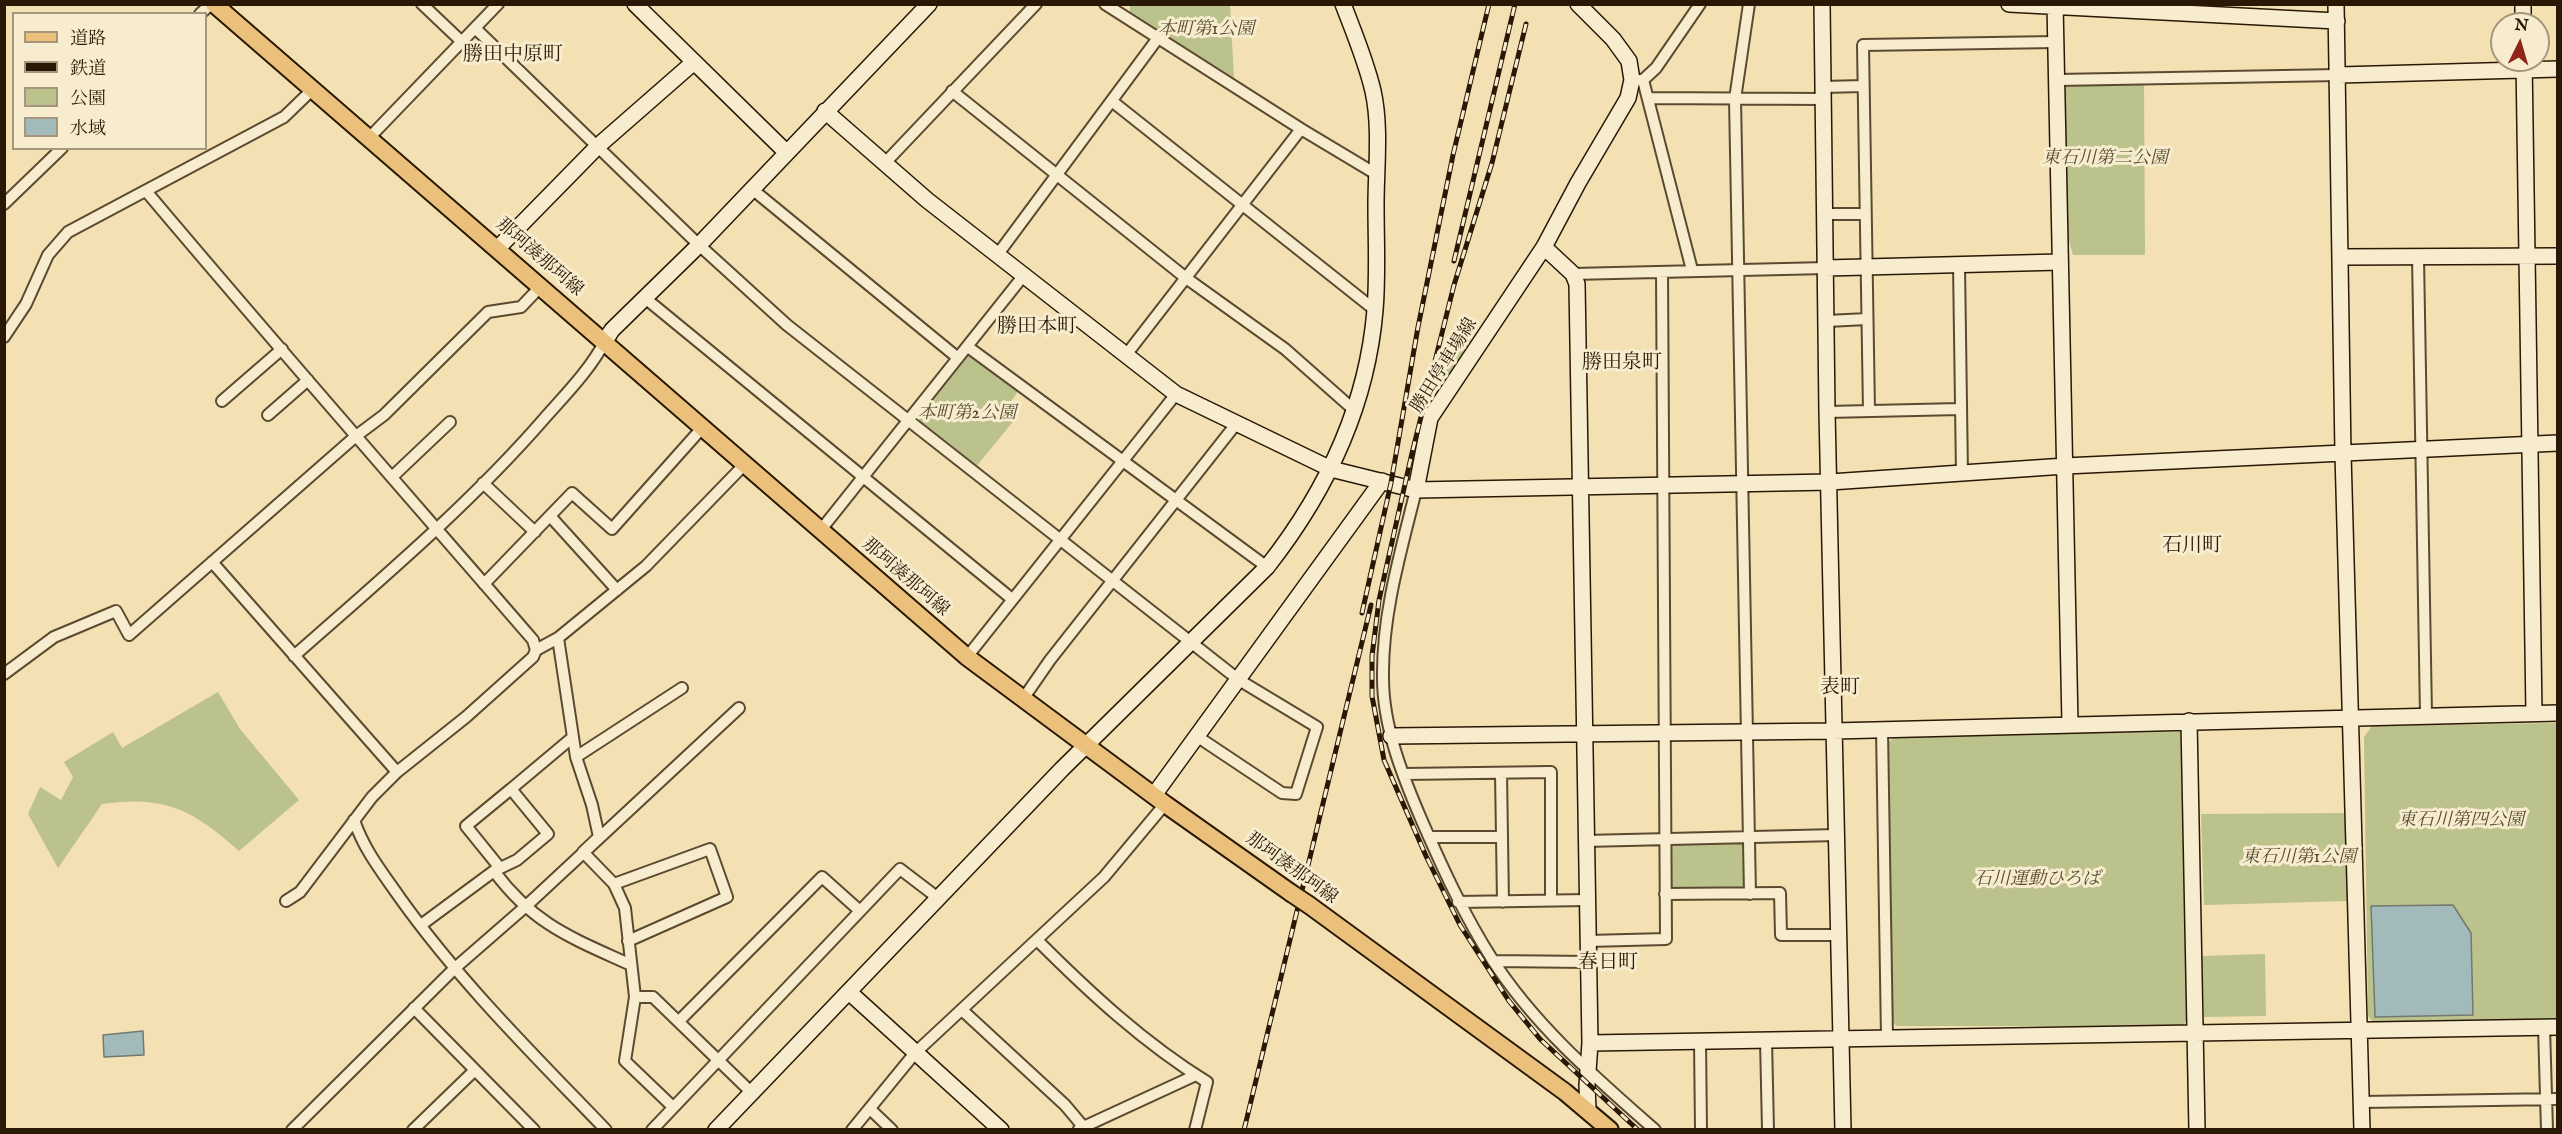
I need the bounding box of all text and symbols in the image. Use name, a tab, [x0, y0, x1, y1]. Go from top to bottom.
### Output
legend	[12, 12, 207, 150]
north arrow	[2490, 12, 2550, 72]
text: N	[2514, 15, 2529, 37]
park label: 本町第1公園	[1158, 19, 1254, 41]
text: 道路	[70, 28, 106, 51]
district label: 勝田中原町	[463, 44, 563, 68]
text: 鉄道	[70, 58, 106, 81]
text: 公園	[70, 88, 106, 111]
text: 水域	[70, 118, 106, 141]
park label: 東石川第二公園	[2042, 148, 2168, 170]
street label: 那珂湊那珂線	[491, 214, 587, 302]
street label: 勝田停車場線	[1407, 314, 1483, 418]
district label: 勝田本町	[997, 316, 1077, 340]
district label: 勝田泉町	[1582, 352, 1662, 376]
park label: 本町第2公園	[918, 403, 1016, 425]
street label: 那珂湊那珂線	[857, 534, 953, 622]
district label: 石川町	[2162, 535, 2222, 559]
district label: 表町	[1820, 677, 1860, 701]
park label: 東石川第四公園	[2398, 810, 2524, 832]
street label: 那珂湊那珂線	[1241, 829, 1341, 909]
park label: 東石川第1公園	[2242, 847, 2356, 869]
park label: 石川運動ひろば	[1974, 869, 2100, 891]
district label: 春日町	[1578, 952, 1638, 976]

